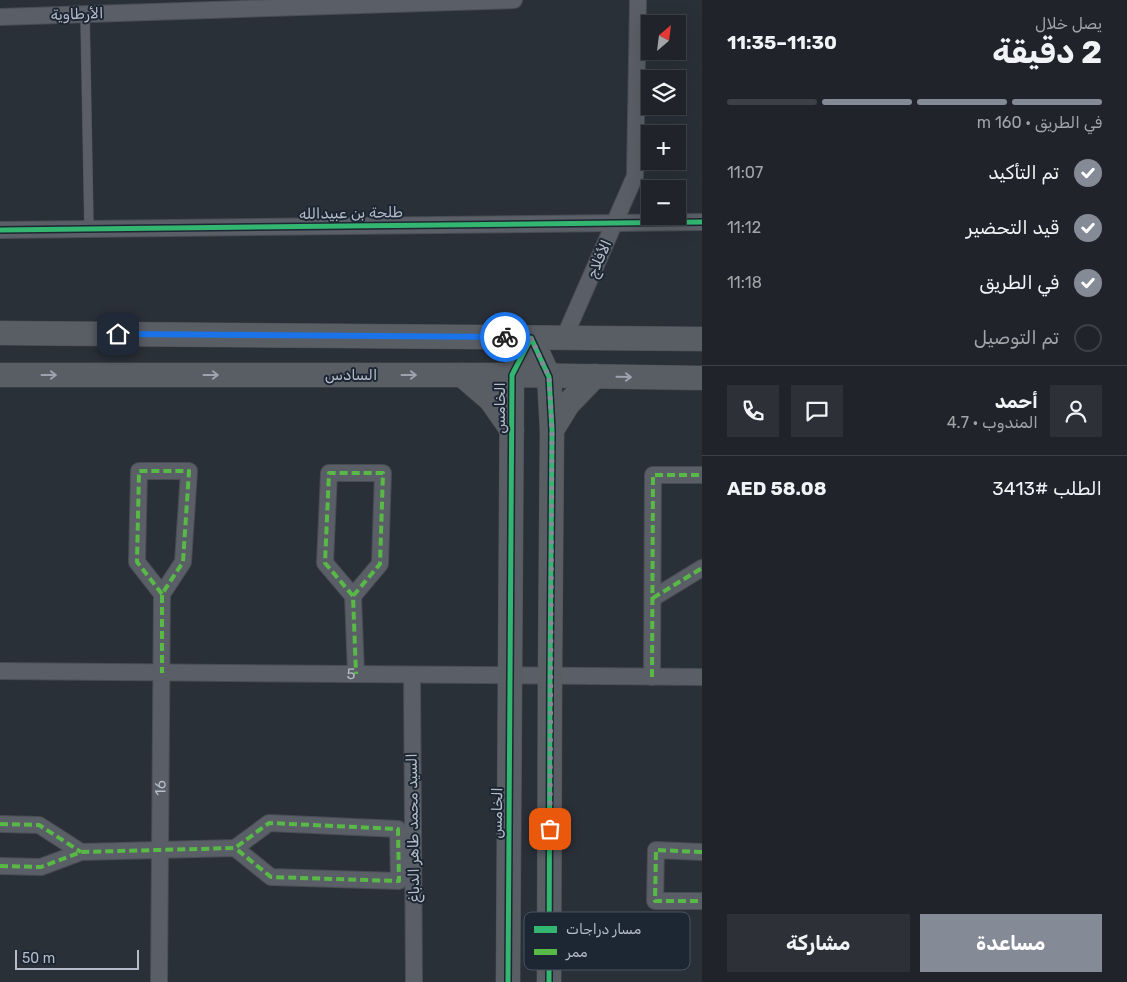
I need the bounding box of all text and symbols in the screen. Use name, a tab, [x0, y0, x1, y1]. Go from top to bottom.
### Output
street label: الأرطاوية	[50, 4, 104, 25]
text: يصل خلال	[1035, 14, 1102, 33]
north arrow	[641, 15, 686, 60]
map controls	[641, 15, 686, 225]
text: 11:30–11:35	[727, 31, 837, 54]
text: 2 دقيقة	[992, 33, 1102, 71]
button: layers	[641, 70, 686, 115]
text: في الطريق · 160 m	[977, 113, 1102, 132]
button: +	[641, 125, 686, 170]
icon: check	[1074, 159, 1102, 187]
text: تم التأكيد	[988, 161, 1059, 184]
text: 11:07	[727, 163, 763, 182]
button: −	[641, 180, 686, 225]
street label: طلحة بن عبيدالله	[299, 203, 403, 223]
icon: check	[1074, 214, 1102, 242]
text: قيد التحضير	[966, 216, 1059, 239]
text: 11:12	[727, 218, 761, 237]
street label: الأفلاج	[583, 237, 617, 282]
icon: check	[1074, 269, 1102, 297]
text: في الطريق	[979, 271, 1059, 294]
text: 11:18	[727, 273, 762, 292]
courier	[480, 312, 530, 362]
pin	[97, 313, 139, 355]
icon: home	[104, 320, 132, 348]
icon: bike	[491, 323, 519, 351]
text: تم التوصيل	[974, 326, 1059, 349]
street label: السادس	[325, 366, 377, 384]
one-way arrow	[40, 370, 56, 380]
one-way arrow	[202, 370, 219, 380]
one-way arrow	[400, 370, 416, 380]
one-way arrow	[615, 372, 631, 382]
street label: الخامس	[491, 382, 509, 434]
button: phone	[727, 385, 779, 437]
button: chat	[791, 385, 843, 437]
button: person	[1050, 385, 1102, 437]
text: أحمد	[995, 390, 1038, 413]
text: المندوب · 4.7	[947, 413, 1038, 432]
text: AED 58.08	[727, 477, 827, 500]
text: الطلب #3413	[992, 477, 1102, 500]
street label: 5	[346, 665, 356, 683]
street label: السيد محمد طاهر الدباغ	[403, 753, 425, 903]
street label: 16	[151, 780, 170, 796]
street label: الخامس	[488, 787, 506, 839]
pin	[529, 808, 571, 850]
icon: bag	[536, 815, 564, 843]
legend	[524, 912, 690, 970]
button: مشاركة	[727, 914, 910, 972]
button: مساعدة	[920, 914, 1102, 972]
text: مسار دراجات	[566, 921, 641, 938]
text: ممر	[565, 944, 588, 961]
scale bar	[15, 947, 139, 970]
text: 50 m	[22, 950, 55, 967]

